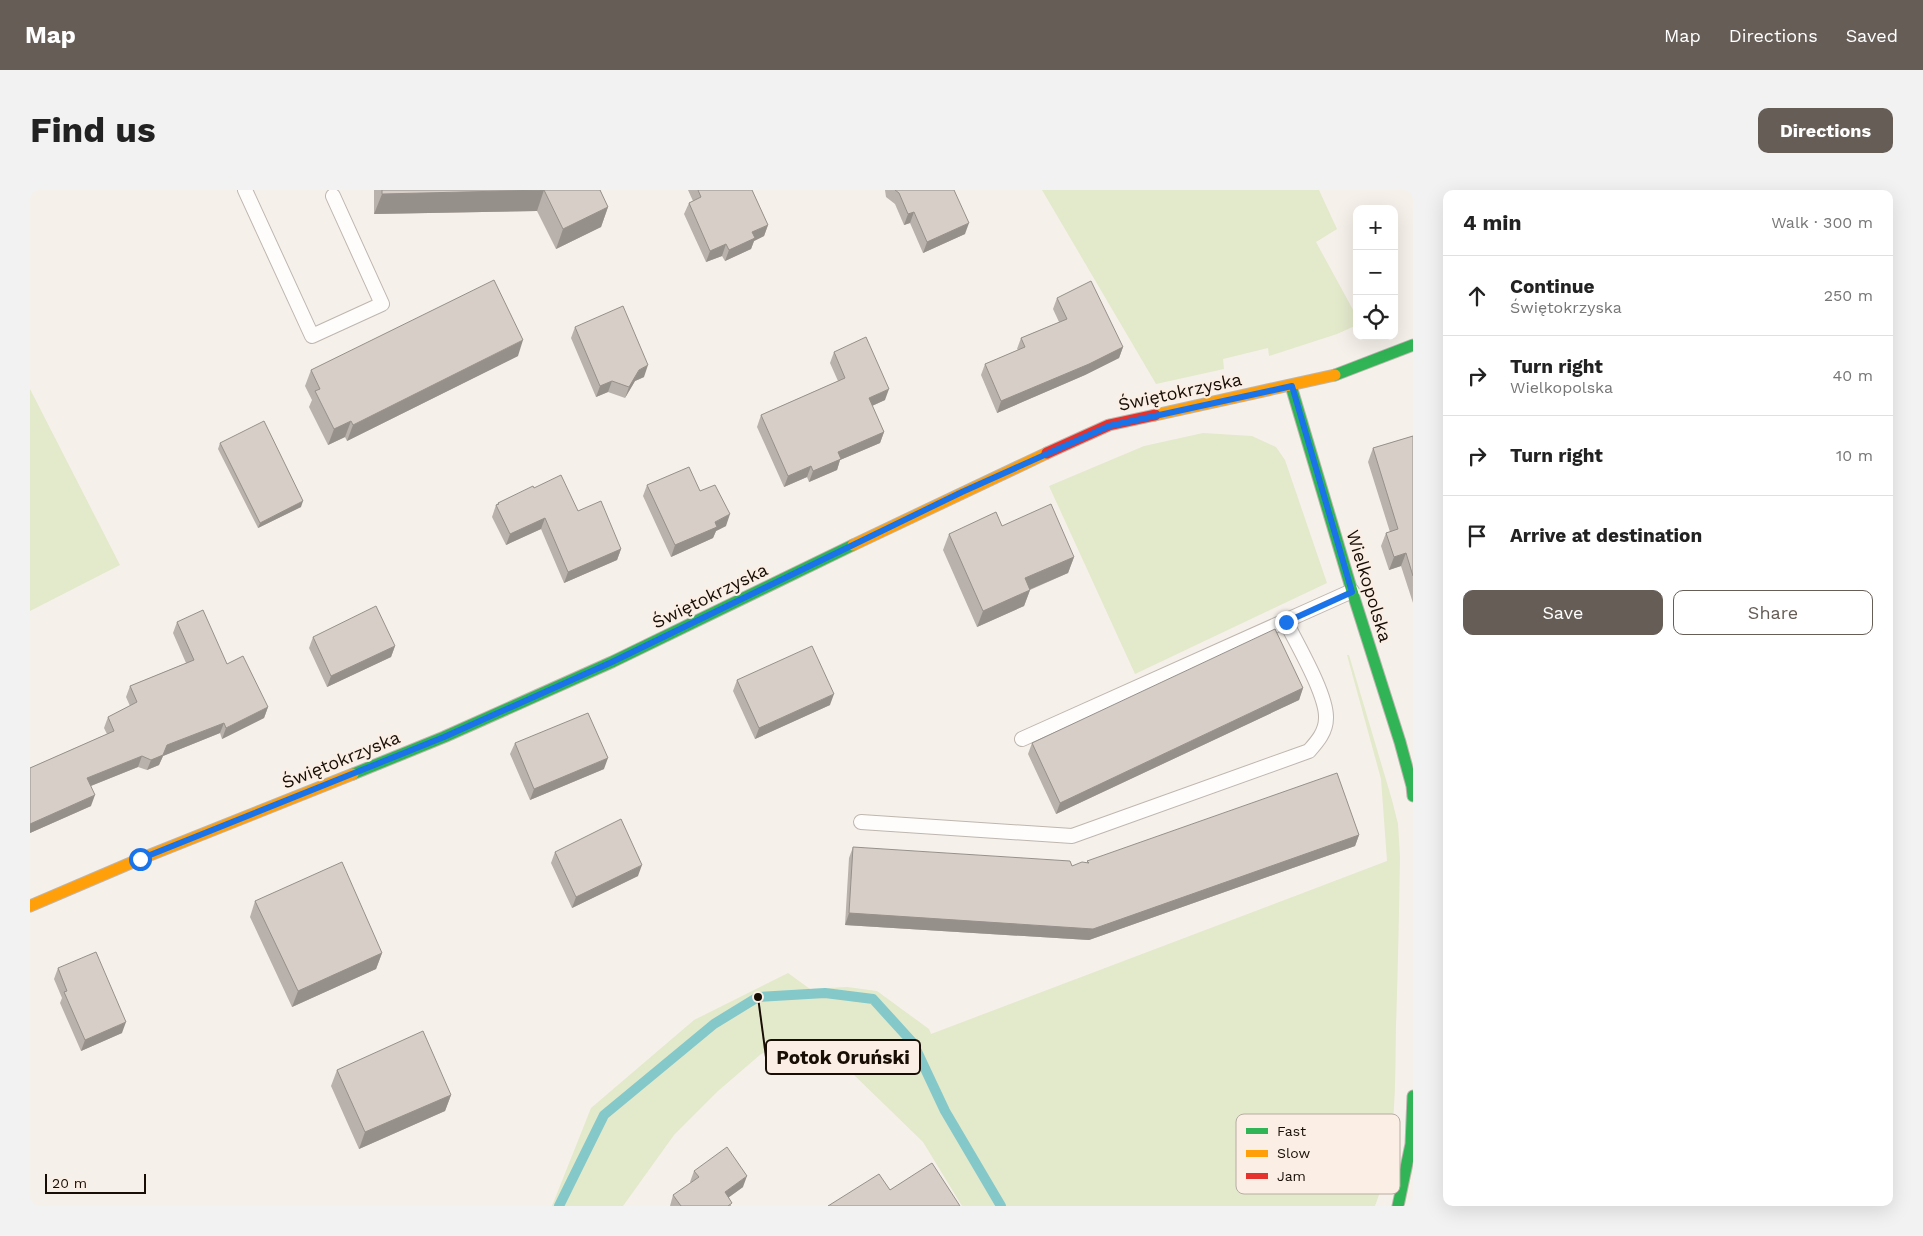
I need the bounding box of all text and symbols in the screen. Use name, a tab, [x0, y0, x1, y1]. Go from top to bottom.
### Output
text: Map	[25, 21, 76, 49]
text: Map	[1664, 25, 1701, 46]
text: Directions	[1729, 25, 1818, 46]
text: Saved	[1846, 25, 1898, 46]
button: Directions	[1758, 108, 1893, 153]
text: Find us	[30, 109, 156, 151]
map controls	[1353, 205, 1398, 340]
button: +	[1353, 205, 1398, 250]
text: 4 min	[1463, 210, 1521, 235]
text: Walk · 300 m	[1771, 213, 1873, 232]
button: −	[1353, 250, 1398, 295]
text: Continue	[1510, 275, 1594, 298]
icon: ahead	[1463, 282, 1491, 310]
text: 250 m	[1824, 286, 1873, 305]
button: locate	[1353, 295, 1398, 340]
text: Świętokrzyska	[1510, 298, 1622, 317]
text: Turn right	[1510, 355, 1603, 378]
icon: right	[1463, 362, 1491, 390]
text: 40 m	[1833, 366, 1873, 385]
street label: Świętokrzyska	[1116, 368, 1244, 415]
text: Wielkopolska	[1510, 378, 1613, 397]
icon: right	[1463, 442, 1491, 470]
text: Turn right	[1510, 444, 1603, 467]
text: 10 m	[1836, 446, 1873, 465]
icon: arrive	[1463, 522, 1491, 550]
text: Arrive at destination	[1510, 524, 1702, 547]
street label: Wielkopolska	[1342, 527, 1396, 644]
street label: Świętokrzyska	[649, 559, 771, 633]
button: Save	[1463, 590, 1663, 635]
button: Share	[1673, 590, 1873, 635]
route end	[1275, 611, 1298, 634]
street label: Świętokrzyska	[279, 726, 403, 793]
route start	[129, 848, 152, 871]
callout: Potok Oruński	[766, 1040, 920, 1074]
text: Potok Oruński	[776, 1046, 910, 1069]
legend	[1236, 1114, 1400, 1194]
text: Fast	[1277, 1123, 1306, 1139]
text: Slow	[1277, 1145, 1310, 1161]
text: Jam	[1277, 1168, 1306, 1184]
scale bar	[45, 1171, 146, 1194]
text: 20 m	[52, 1175, 87, 1191]

